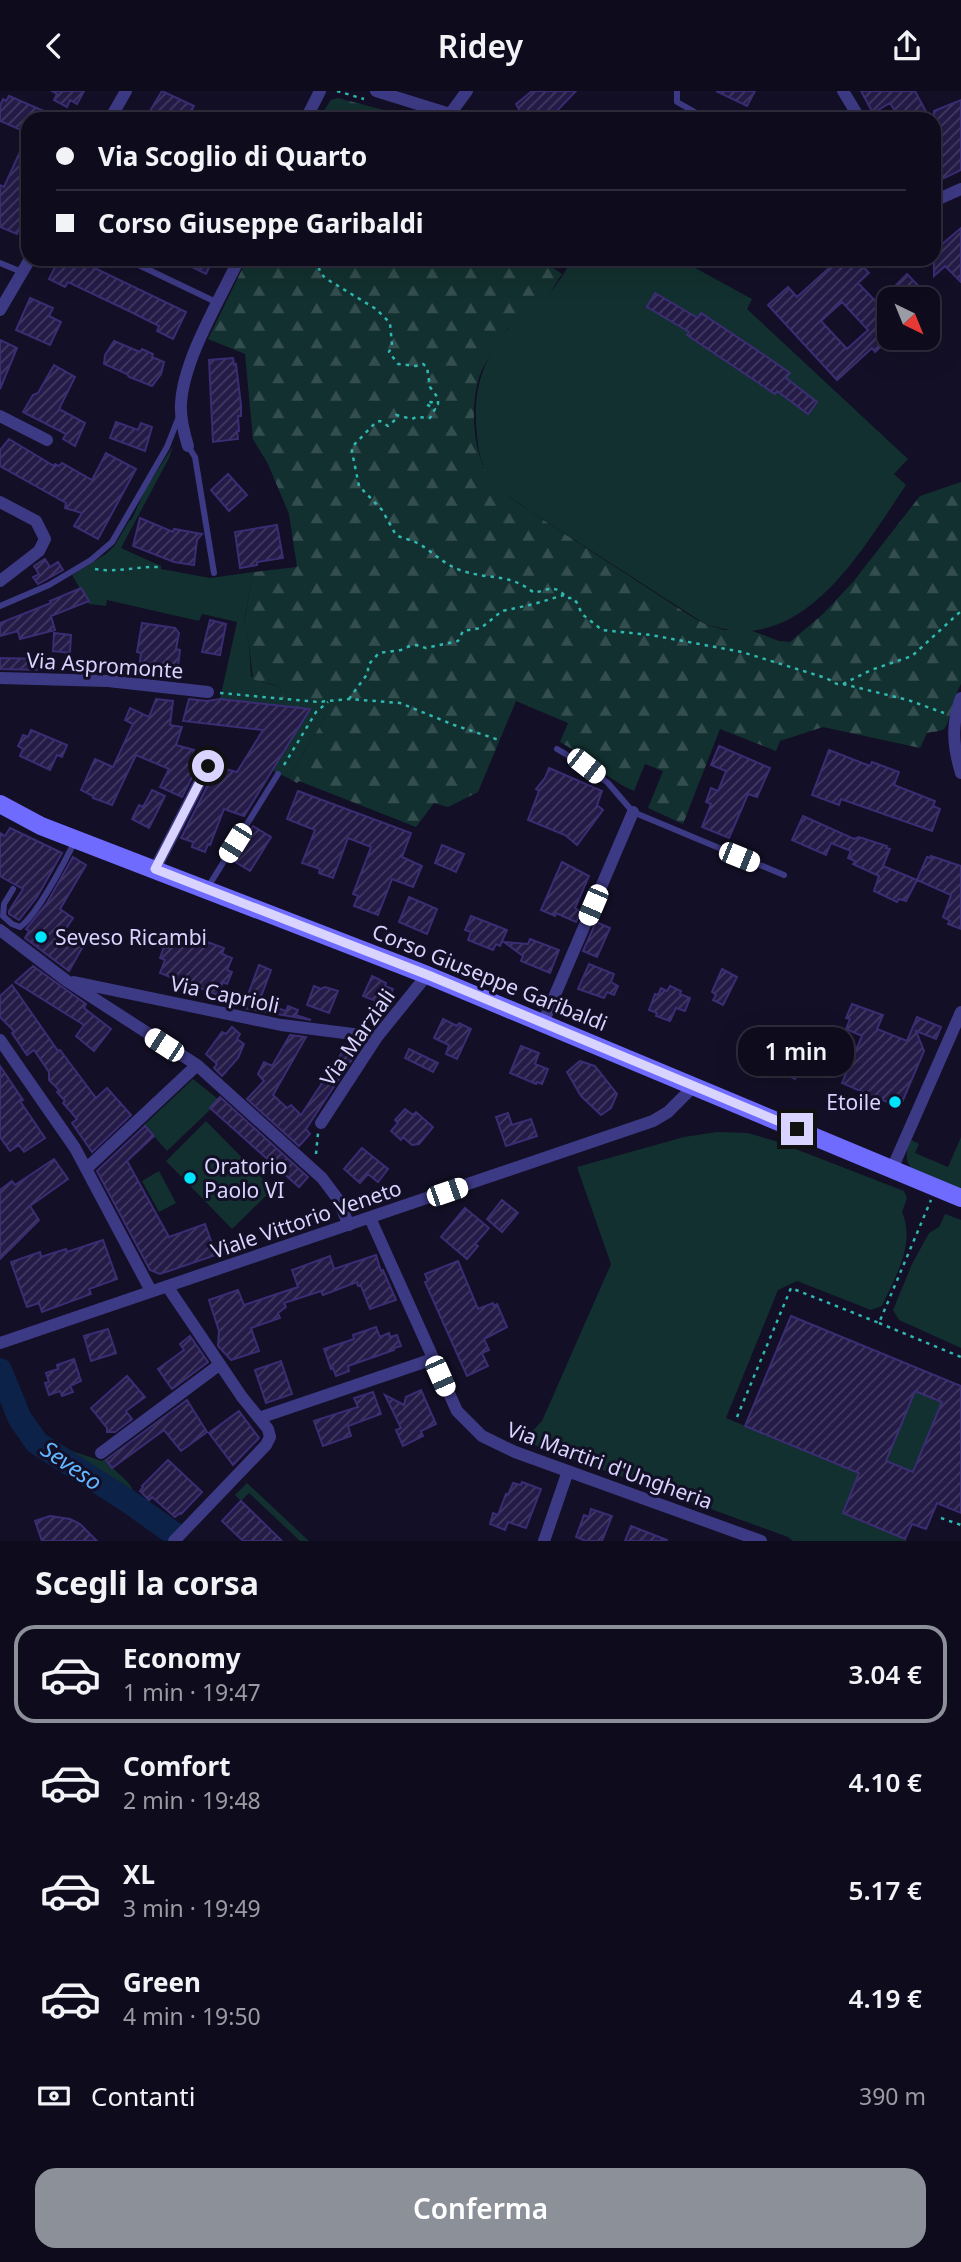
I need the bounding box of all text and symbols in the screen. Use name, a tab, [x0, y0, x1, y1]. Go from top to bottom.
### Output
text: Ridey	[438, 24, 523, 67]
icon: back	[35, 27, 73, 65]
icon: share	[888, 27, 926, 65]
text: Via Scoglio di Quarto	[98, 138, 367, 174]
text: Corso Giuseppe Garibaldi	[98, 205, 424, 241]
north arrow	[877, 287, 940, 350]
map controls	[877, 287, 940, 350]
street label: Via Aspromonte	[26, 646, 184, 684]
car	[563, 745, 610, 787]
route start	[192, 750, 224, 782]
car	[215, 820, 256, 866]
car	[716, 839, 763, 875]
car	[576, 882, 611, 928]
street label: Corso Giuseppe Garibaldi	[368, 917, 612, 1037]
place label: Seveso Ricambi	[55, 923, 207, 951]
marker: Seveso Ricambi	[33, 929, 49, 945]
street label: Via Caprioli	[168, 969, 282, 1019]
street label: Via Marziali	[313, 983, 401, 1091]
car	[141, 1025, 188, 1065]
callout: 1 min	[739, 1027, 855, 1077]
text: 1 min	[765, 1035, 827, 1067]
place label: Etoile	[826, 1088, 881, 1116]
marker: Etoile	[887, 1094, 903, 1110]
route end	[781, 1113, 813, 1145]
place label: Oratorio Paolo VI	[204, 1152, 288, 1204]
marker: Oratorio Paolo VI	[182, 1170, 198, 1186]
street label: Viale Vittorio Veneto	[207, 1173, 405, 1265]
car	[424, 1175, 471, 1209]
car	[422, 1353, 459, 1399]
street label: Via Martiri d'Ungheria	[503, 1415, 717, 1515]
water label: Seveso	[35, 1432, 109, 1498]
text: Scegli la corsa	[35, 1561, 259, 1604]
text: Economy	[123, 1640, 241, 1676]
icon: car	[39, 1643, 102, 1706]
text: 3.04 €	[849, 1656, 922, 1692]
text: 1 min · 19:47	[123, 1676, 261, 1708]
text: Comfort	[123, 1748, 231, 1784]
icon: car	[39, 1751, 102, 1814]
text: 4.10 €	[849, 1764, 922, 1800]
text: 2 min · 19:48	[123, 1784, 261, 1816]
text: XL	[123, 1856, 155, 1892]
icon: car	[39, 1859, 102, 1922]
text: 5.17 €	[849, 1872, 922, 1908]
text: 3 min · 19:49	[123, 1892, 261, 1924]
text: Green	[123, 1964, 201, 2000]
icon: car	[39, 1967, 102, 2030]
text: 4.19 €	[849, 1980, 922, 2016]
text: 4 min · 19:50	[123, 2000, 261, 2032]
icon: cash	[35, 2077, 73, 2115]
text: Contanti	[91, 2078, 195, 2114]
text: 390 m	[859, 2080, 926, 2112]
button: Conferma	[35, 2168, 926, 2248]

